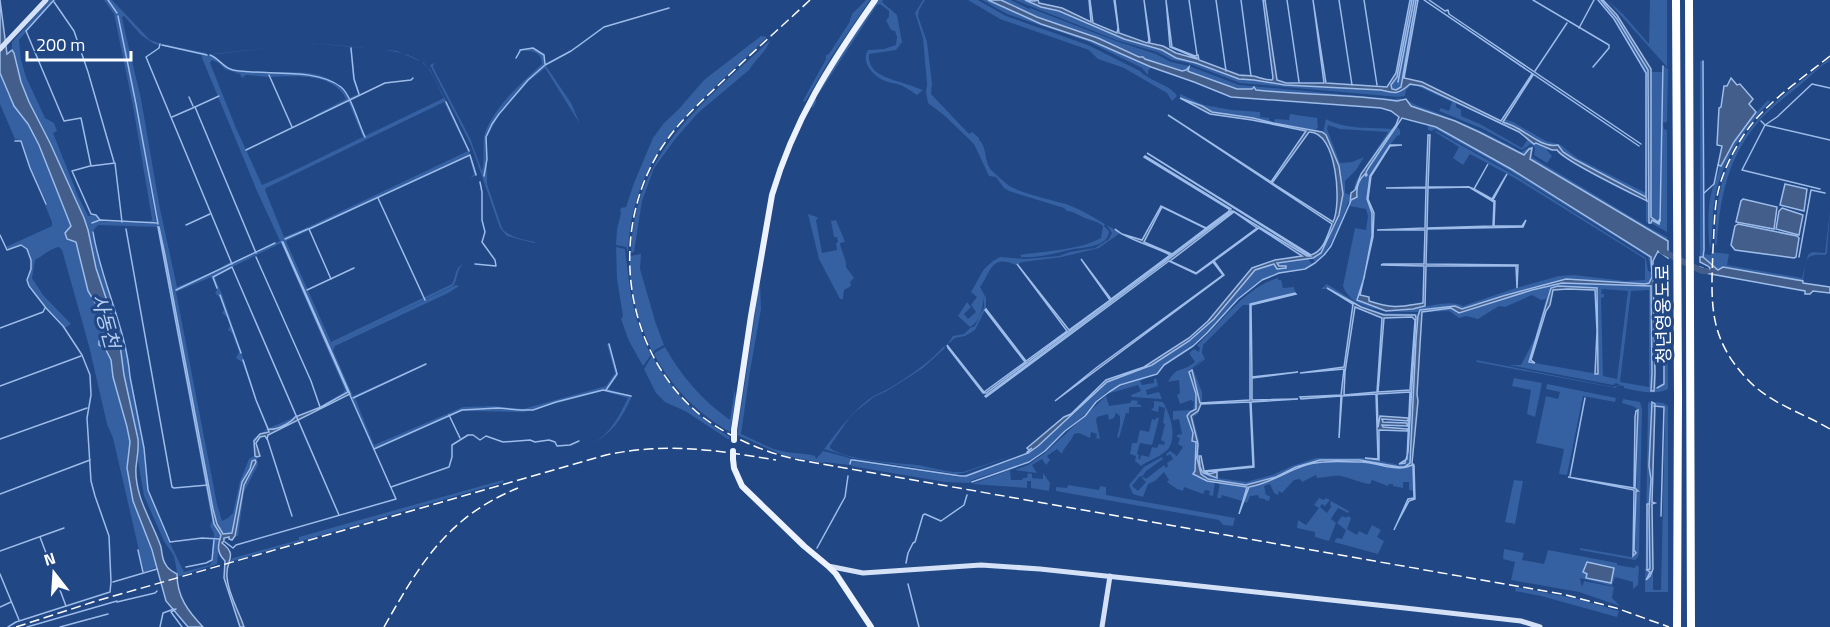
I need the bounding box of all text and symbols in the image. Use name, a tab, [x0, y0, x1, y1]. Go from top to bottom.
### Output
scale bar	[27, 24, 130, 62]
text: 200 m	[36, 31, 85, 58]
street label: 청년영웅도로	[1649, 264, 1677, 364]
water label: 사동천	[84, 290, 129, 354]
north arrow	[24, 543, 84, 603]
text: N	[41, 546, 58, 572]

